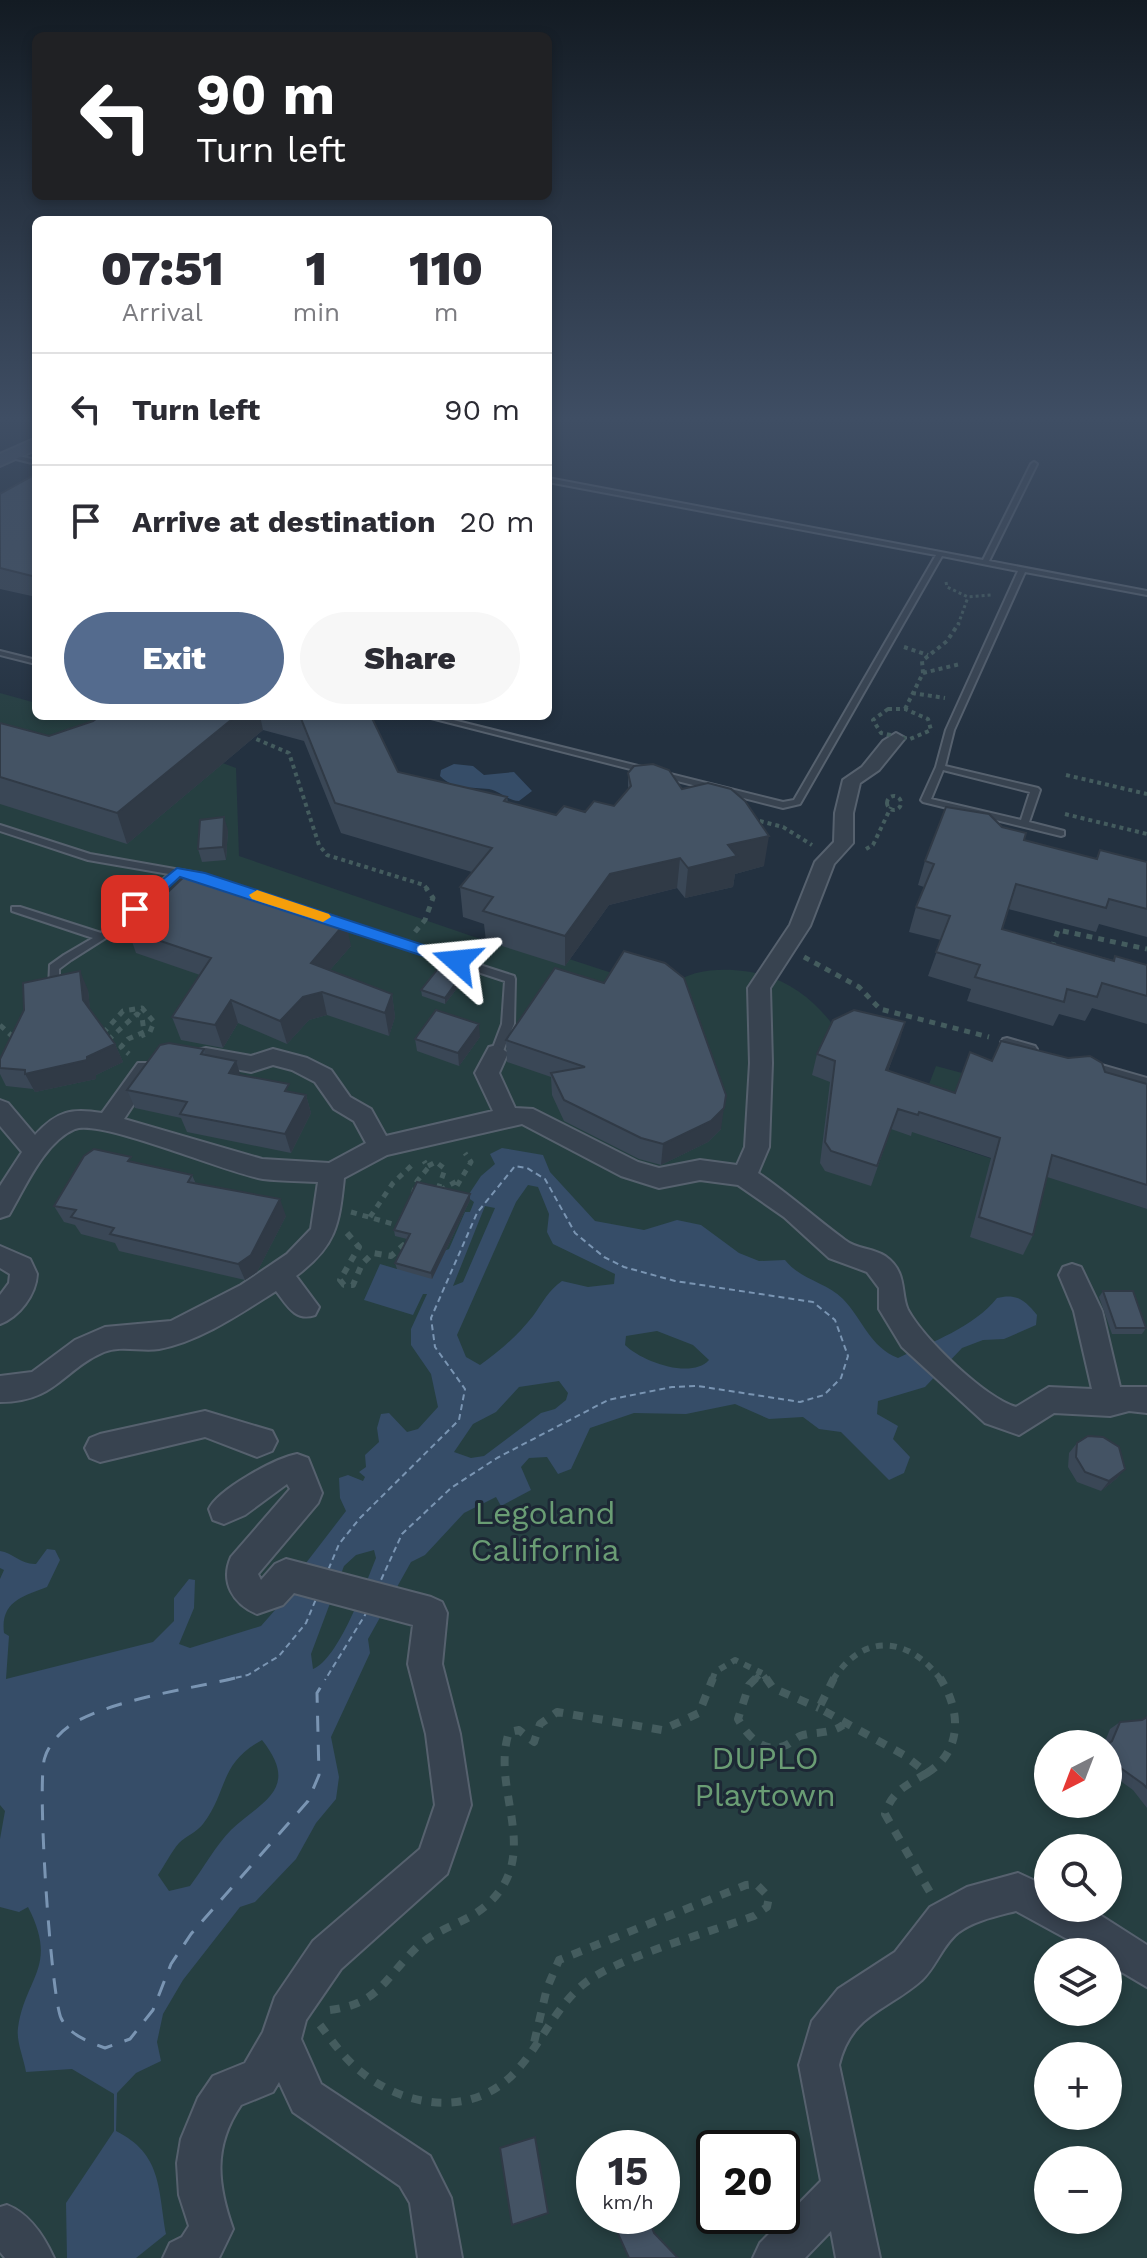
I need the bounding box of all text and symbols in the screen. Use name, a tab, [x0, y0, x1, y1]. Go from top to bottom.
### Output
text: 90 m	[196, 62, 335, 128]
icon: left	[64, 64, 168, 168]
text: Turn left	[196, 129, 346, 171]
text: 07:51	[101, 240, 224, 297]
text: 1	[306, 240, 327, 297]
text: 110	[409, 240, 483, 297]
text: Arrival	[122, 297, 203, 327]
text: min	[292, 297, 340, 327]
text: m	[434, 297, 458, 327]
icon: left	[64, 387, 108, 431]
text: Turn left	[132, 392, 260, 427]
text: 90 m	[444, 392, 520, 427]
icon: arrive	[64, 499, 108, 543]
text: Arrive at destination	[132, 504, 436, 539]
text: 20 m	[460, 504, 535, 539]
button: Exit	[64, 612, 284, 704]
button: Share	[300, 612, 520, 704]
pin	[101, 875, 169, 943]
icon: arrive	[113, 887, 157, 931]
position arrow	[415, 919, 499, 1003]
park label: Legoland California	[470, 1494, 620, 1569]
north arrow	[1034, 1730, 1122, 1818]
map controls	[1034, 1730, 1122, 2234]
park label: DUPLO Playtown	[694, 1739, 836, 1814]
button: search	[1034, 1834, 1122, 1922]
button: layers	[1034, 1938, 1122, 2026]
button: +	[1034, 2042, 1122, 2130]
speed limit sign: 20	[696, 2130, 800, 2234]
button: −	[1034, 2146, 1122, 2234]
text: 15	[608, 2148, 648, 2195]
text: km/h	[602, 2190, 654, 2214]

